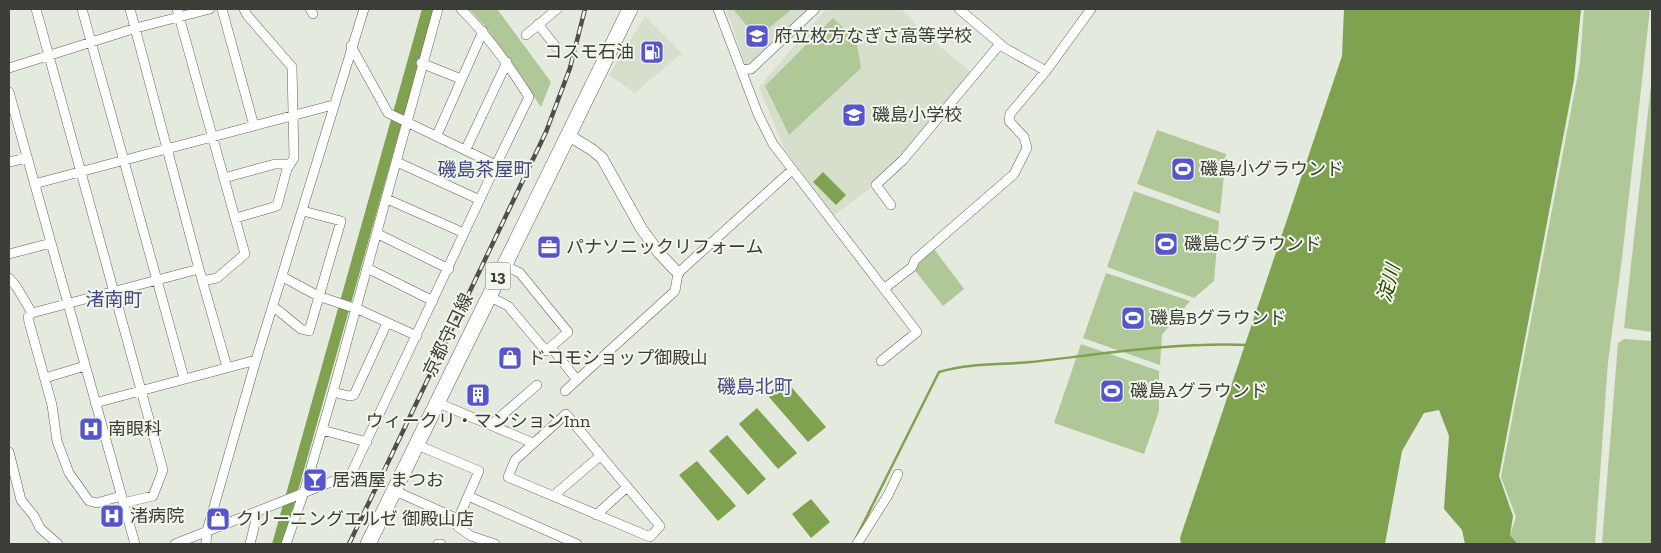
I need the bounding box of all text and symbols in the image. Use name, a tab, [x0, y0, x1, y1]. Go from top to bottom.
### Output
school or university icon: 府立枚方なぎさ高等学校	[744, 23, 770, 49]
place label: 府立枚方なぎさ高等学校	[774, 25, 972, 47]
fuel station icon: コスモ石油	[639, 39, 665, 65]
place label: コスモ石油	[544, 41, 634, 63]
school or university icon: 磯島小学校	[841, 102, 867, 128]
place label: 磯島小学校	[872, 104, 962, 126]
sports icon: 磯島小グラウンド	[1170, 156, 1196, 182]
district label: 磯島茶屋町	[437, 158, 533, 181]
place label: 磯島小グラウンド	[1200, 158, 1344, 180]
sports icon: 磯島Cグラウンド	[1153, 231, 1179, 257]
place label: 磯島Cグラウンド	[1184, 233, 1322, 255]
office icon: パナソニックリフォーム	[536, 234, 562, 260]
place label: パナソニックリフォーム	[566, 236, 763, 258]
water label: 淀川	[1372, 260, 1405, 304]
road number: 13	[486, 262, 510, 290]
district label: 渚南町	[85, 288, 143, 311]
street label: 京都守口線	[418, 290, 478, 380]
sports icon: 磯島Bグラウンド	[1120, 305, 1146, 331]
place label: 磯島Bグラウンド	[1150, 307, 1287, 329]
shop icon: ドコモショップ御殿山	[497, 345, 523, 371]
place label: ドコモショップ御殿山	[528, 347, 708, 369]
district label: 磯島北町	[717, 375, 793, 398]
sports icon: 磯島Aグラウンド	[1099, 378, 1125, 404]
place label: 磯島Aグラウンド	[1130, 380, 1268, 402]
building icon: ウィークリ・マンションInn	[465, 382, 491, 408]
place label: ウィークリ・マンションInn	[366, 410, 591, 432]
hospital icon: 南眼科	[78, 416, 104, 442]
place label: 南眼科	[108, 418, 162, 440]
bar icon: 居酒屋 まつお	[302, 467, 328, 493]
place label: 居酒屋 まつお	[332, 469, 444, 491]
hospital icon: 渚病院	[99, 503, 125, 529]
place label: 渚病院	[130, 505, 184, 527]
shop icon: クリーニングエルゼ 御殿山店	[205, 506, 231, 532]
place label: クリーニングエルゼ 御殿山店	[236, 508, 474, 530]

